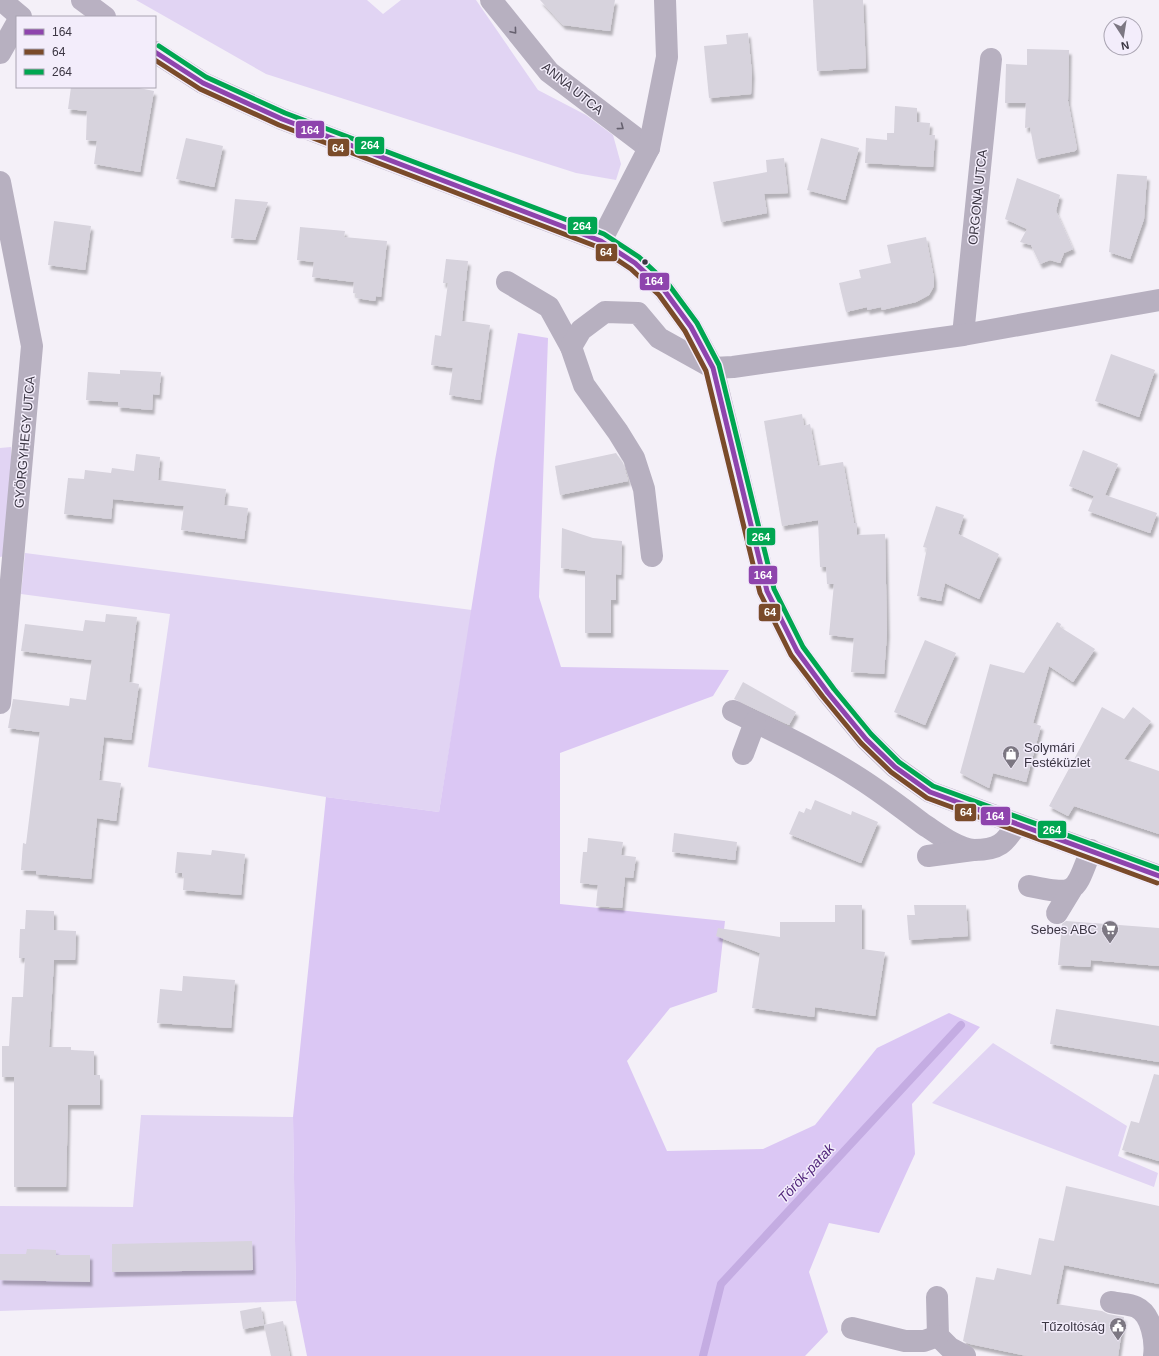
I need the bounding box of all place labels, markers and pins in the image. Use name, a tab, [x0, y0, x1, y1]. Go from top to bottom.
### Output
unlabelled marker	[640, 257, 650, 267]
place label: Solymári Festéküzlet	[1024, 740, 1091, 770]
shop icon: Solymári Festéküzlet	[1001, 744, 1021, 769]
supermarket icon: Sebes ABC	[1100, 919, 1120, 944]
place label: Sebes ABC	[1031, 922, 1097, 937]
public building icon: Tűzoltóság	[1108, 1316, 1128, 1341]
place label: Tűzoltóság	[1041, 1319, 1105, 1334]

